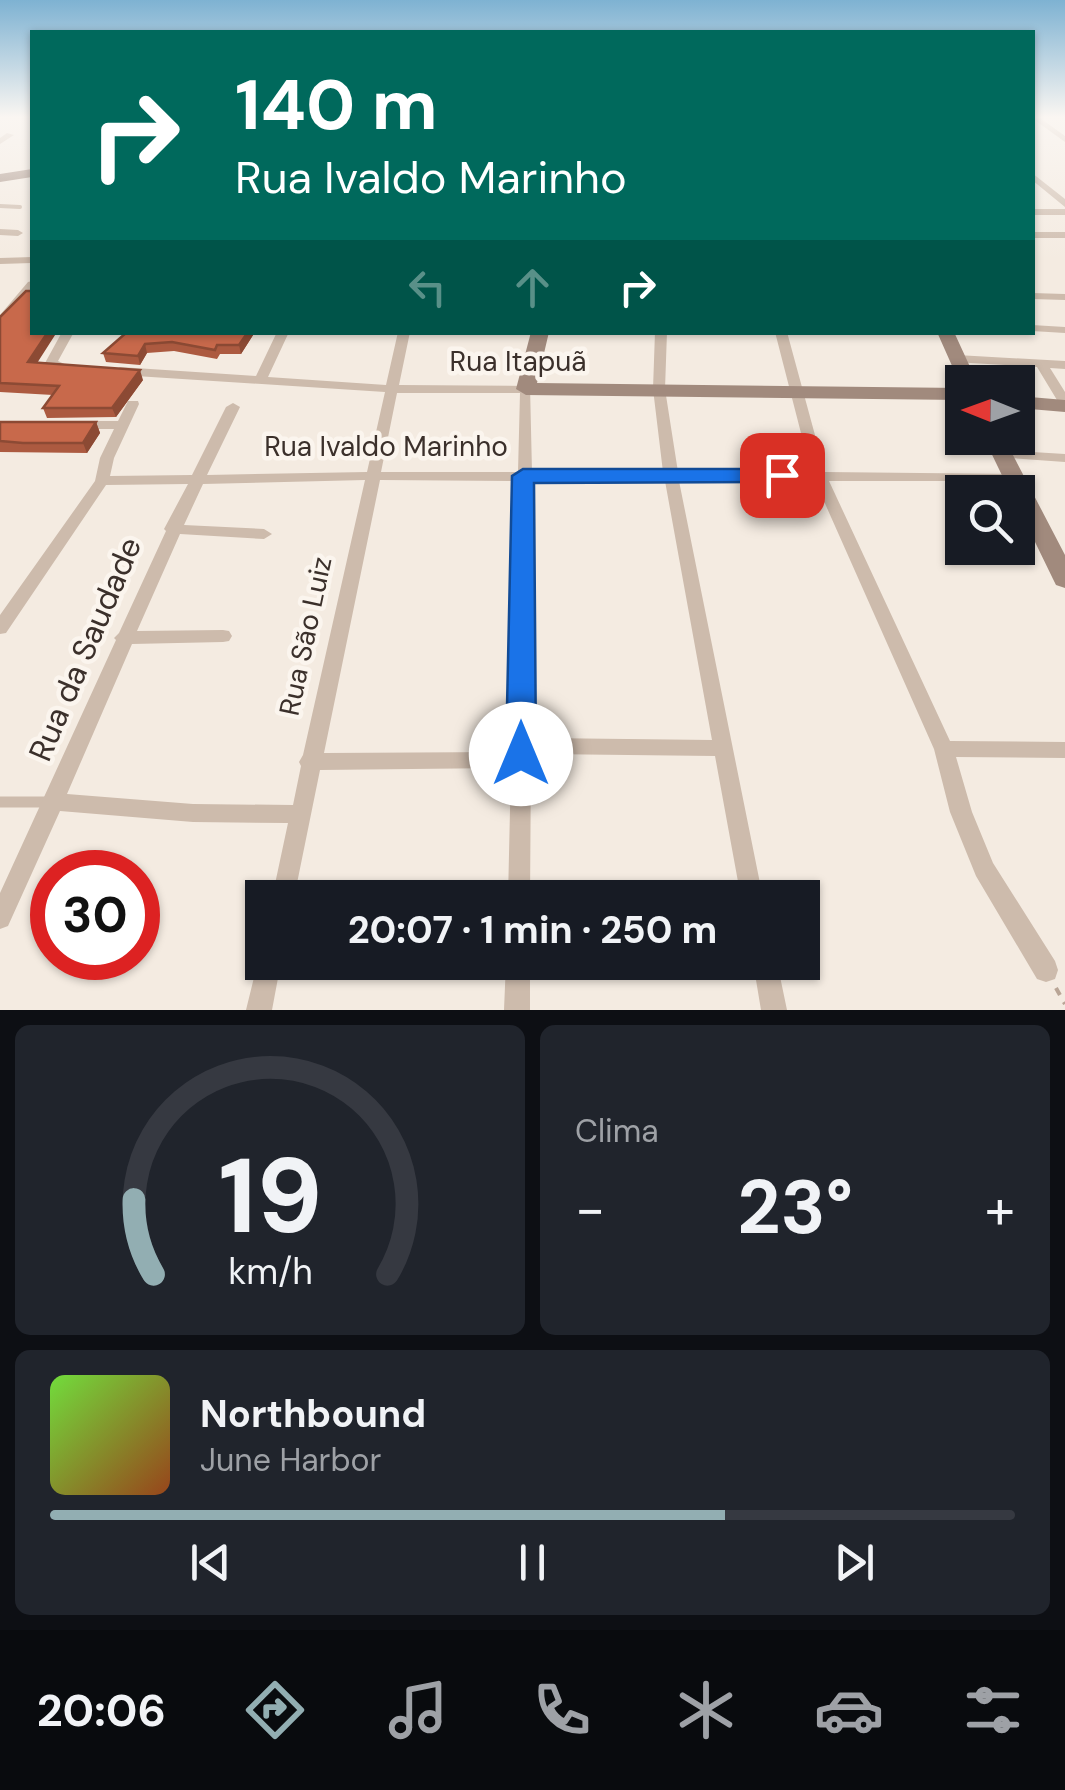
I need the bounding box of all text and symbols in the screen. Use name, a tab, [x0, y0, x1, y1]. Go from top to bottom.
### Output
text: 140 m	[235, 60, 438, 151]
icon: right	[70, 70, 200, 200]
text: Rua Ivaldo Marinho	[235, 148, 627, 207]
icon: left	[400, 260, 455, 315]
icon: ahead	[505, 260, 560, 315]
icon: right	[610, 260, 665, 315]
street label: Rua Itapuã	[450, 343, 586, 380]
north arrow	[945, 365, 1035, 455]
map controls	[945, 365, 1035, 565]
street label: Rua Ivaldo Marinho	[264, 428, 508, 465]
pin	[740, 433, 825, 518]
icon: arrive	[755, 448, 810, 503]
button: search	[945, 475, 1035, 565]
street label: Rua da Saudade	[19, 531, 151, 767]
street label: Rua São Luiz	[271, 553, 340, 719]
position arrow	[469, 702, 573, 806]
speed limit sign: 30	[30, 850, 160, 980]
text: 20:07 · 1 min · 250 m	[348, 905, 717, 955]
text: Clima	[575, 1110, 659, 1152]
text: 19	[218, 1129, 322, 1264]
text: 23°	[737, 1159, 853, 1256]
text: −	[575, 1173, 605, 1245]
text: +	[985, 1173, 1015, 1245]
text: km/h	[228, 1249, 312, 1295]
text: Northbound	[200, 1389, 426, 1439]
text: June Harbor	[200, 1439, 381, 1481]
icon: previous	[183, 1535, 238, 1590]
icon: pause	[505, 1535, 560, 1590]
icon: next	[827, 1535, 882, 1590]
icon: directions	[240, 1675, 310, 1745]
icon: music	[383, 1675, 453, 1745]
icon: phone	[527, 1675, 597, 1745]
icon: climate	[671, 1675, 741, 1745]
icon: car	[814, 1675, 884, 1745]
icon: filters	[958, 1675, 1028, 1745]
text: 20:06	[37, 1681, 166, 1740]

